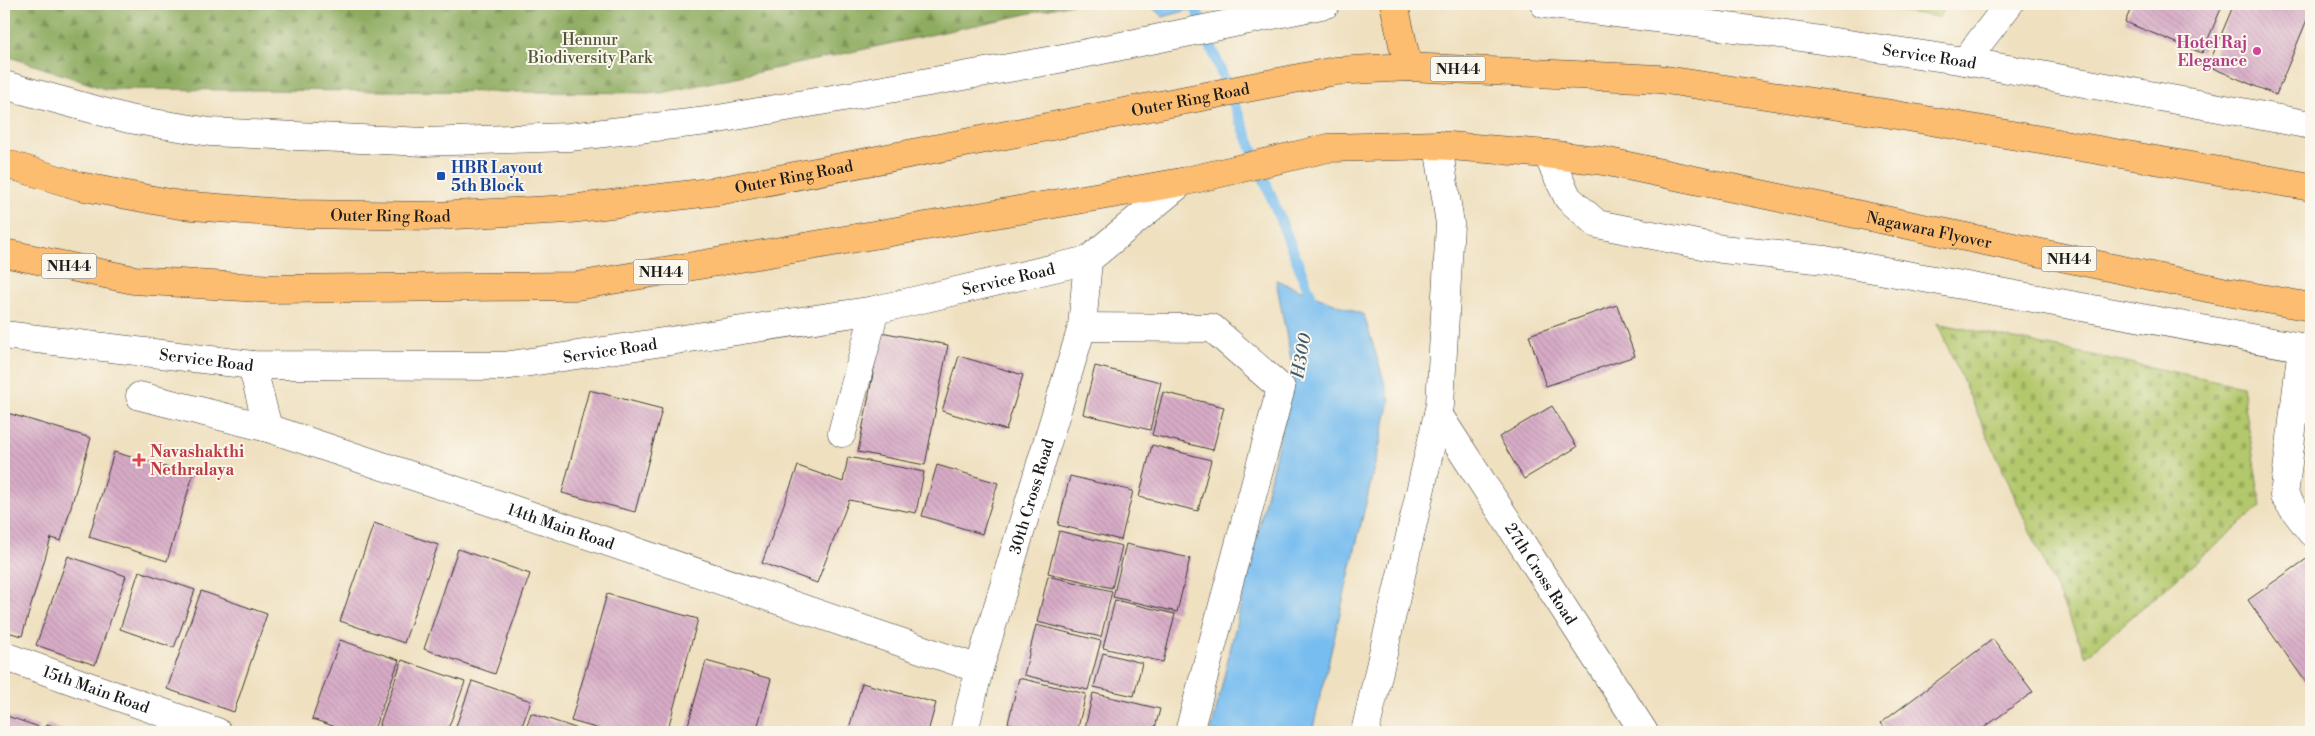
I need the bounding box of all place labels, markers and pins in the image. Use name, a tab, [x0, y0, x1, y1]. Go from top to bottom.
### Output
place label: Hotel Raj Elegance	[2177, 33, 2247, 71]
marker: Hotel Raj Elegance	[2251, 45, 2263, 57]
place label: HBR Layout 5th Block	[451, 158, 543, 196]
marker: HBR Layout 5th Block	[435, 170, 447, 182]
place label: Navashakthi Nethralaya	[150, 442, 244, 480]
marker: Navashakthi Nethralaya	[132, 453, 146, 467]

